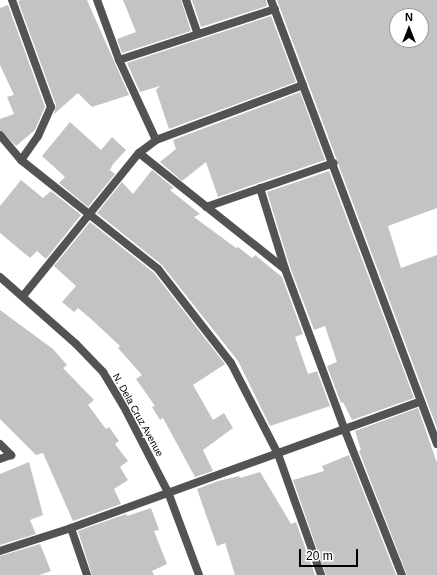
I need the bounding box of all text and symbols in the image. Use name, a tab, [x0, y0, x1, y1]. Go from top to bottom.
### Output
north arrow	[389, 8, 429, 48]
text: N	[405, 11, 413, 23]
street label: N. Dela Cruz Avenue	[110, 371, 166, 459]
scale bar	[301, 541, 360, 567]
text: 20 m	[306, 549, 333, 563]

